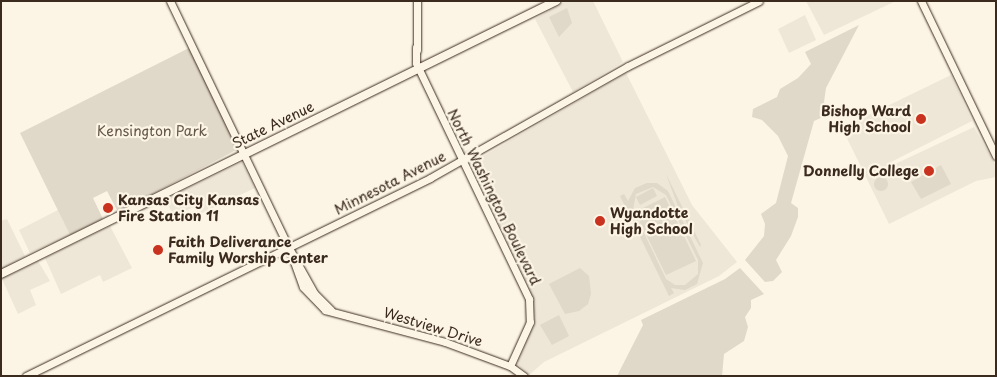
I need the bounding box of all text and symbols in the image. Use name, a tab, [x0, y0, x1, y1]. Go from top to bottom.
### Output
street label: State Avenue	[229, 98, 317, 152]
place label: Bishop Ward High School	[821, 103, 911, 136]
street label: North Washington Boulevard	[444, 106, 544, 288]
marker: Bishop Ward High School	[915, 113, 927, 125]
park label: Kensington Park	[97, 123, 207, 139]
street label: Minnesota Avenue	[331, 148, 449, 218]
place label: Donnelly College	[802, 163, 919, 179]
marker: Donnelly College	[923, 165, 935, 177]
place label: Kansas City Kansas Fire Station 11	[118, 192, 259, 224]
marker: Kansas City Kansas Fire Station 11	[102, 202, 114, 214]
place label: Wyandotte High School	[610, 205, 693, 238]
marker: Wyandotte High School	[594, 215, 606, 227]
place label: Faith Deliverance Family Worship Center	[168, 234, 330, 266]
marker: Faith Deliverance Family Worship Center	[152, 244, 164, 256]
street label: Westview Drive	[382, 304, 484, 350]

